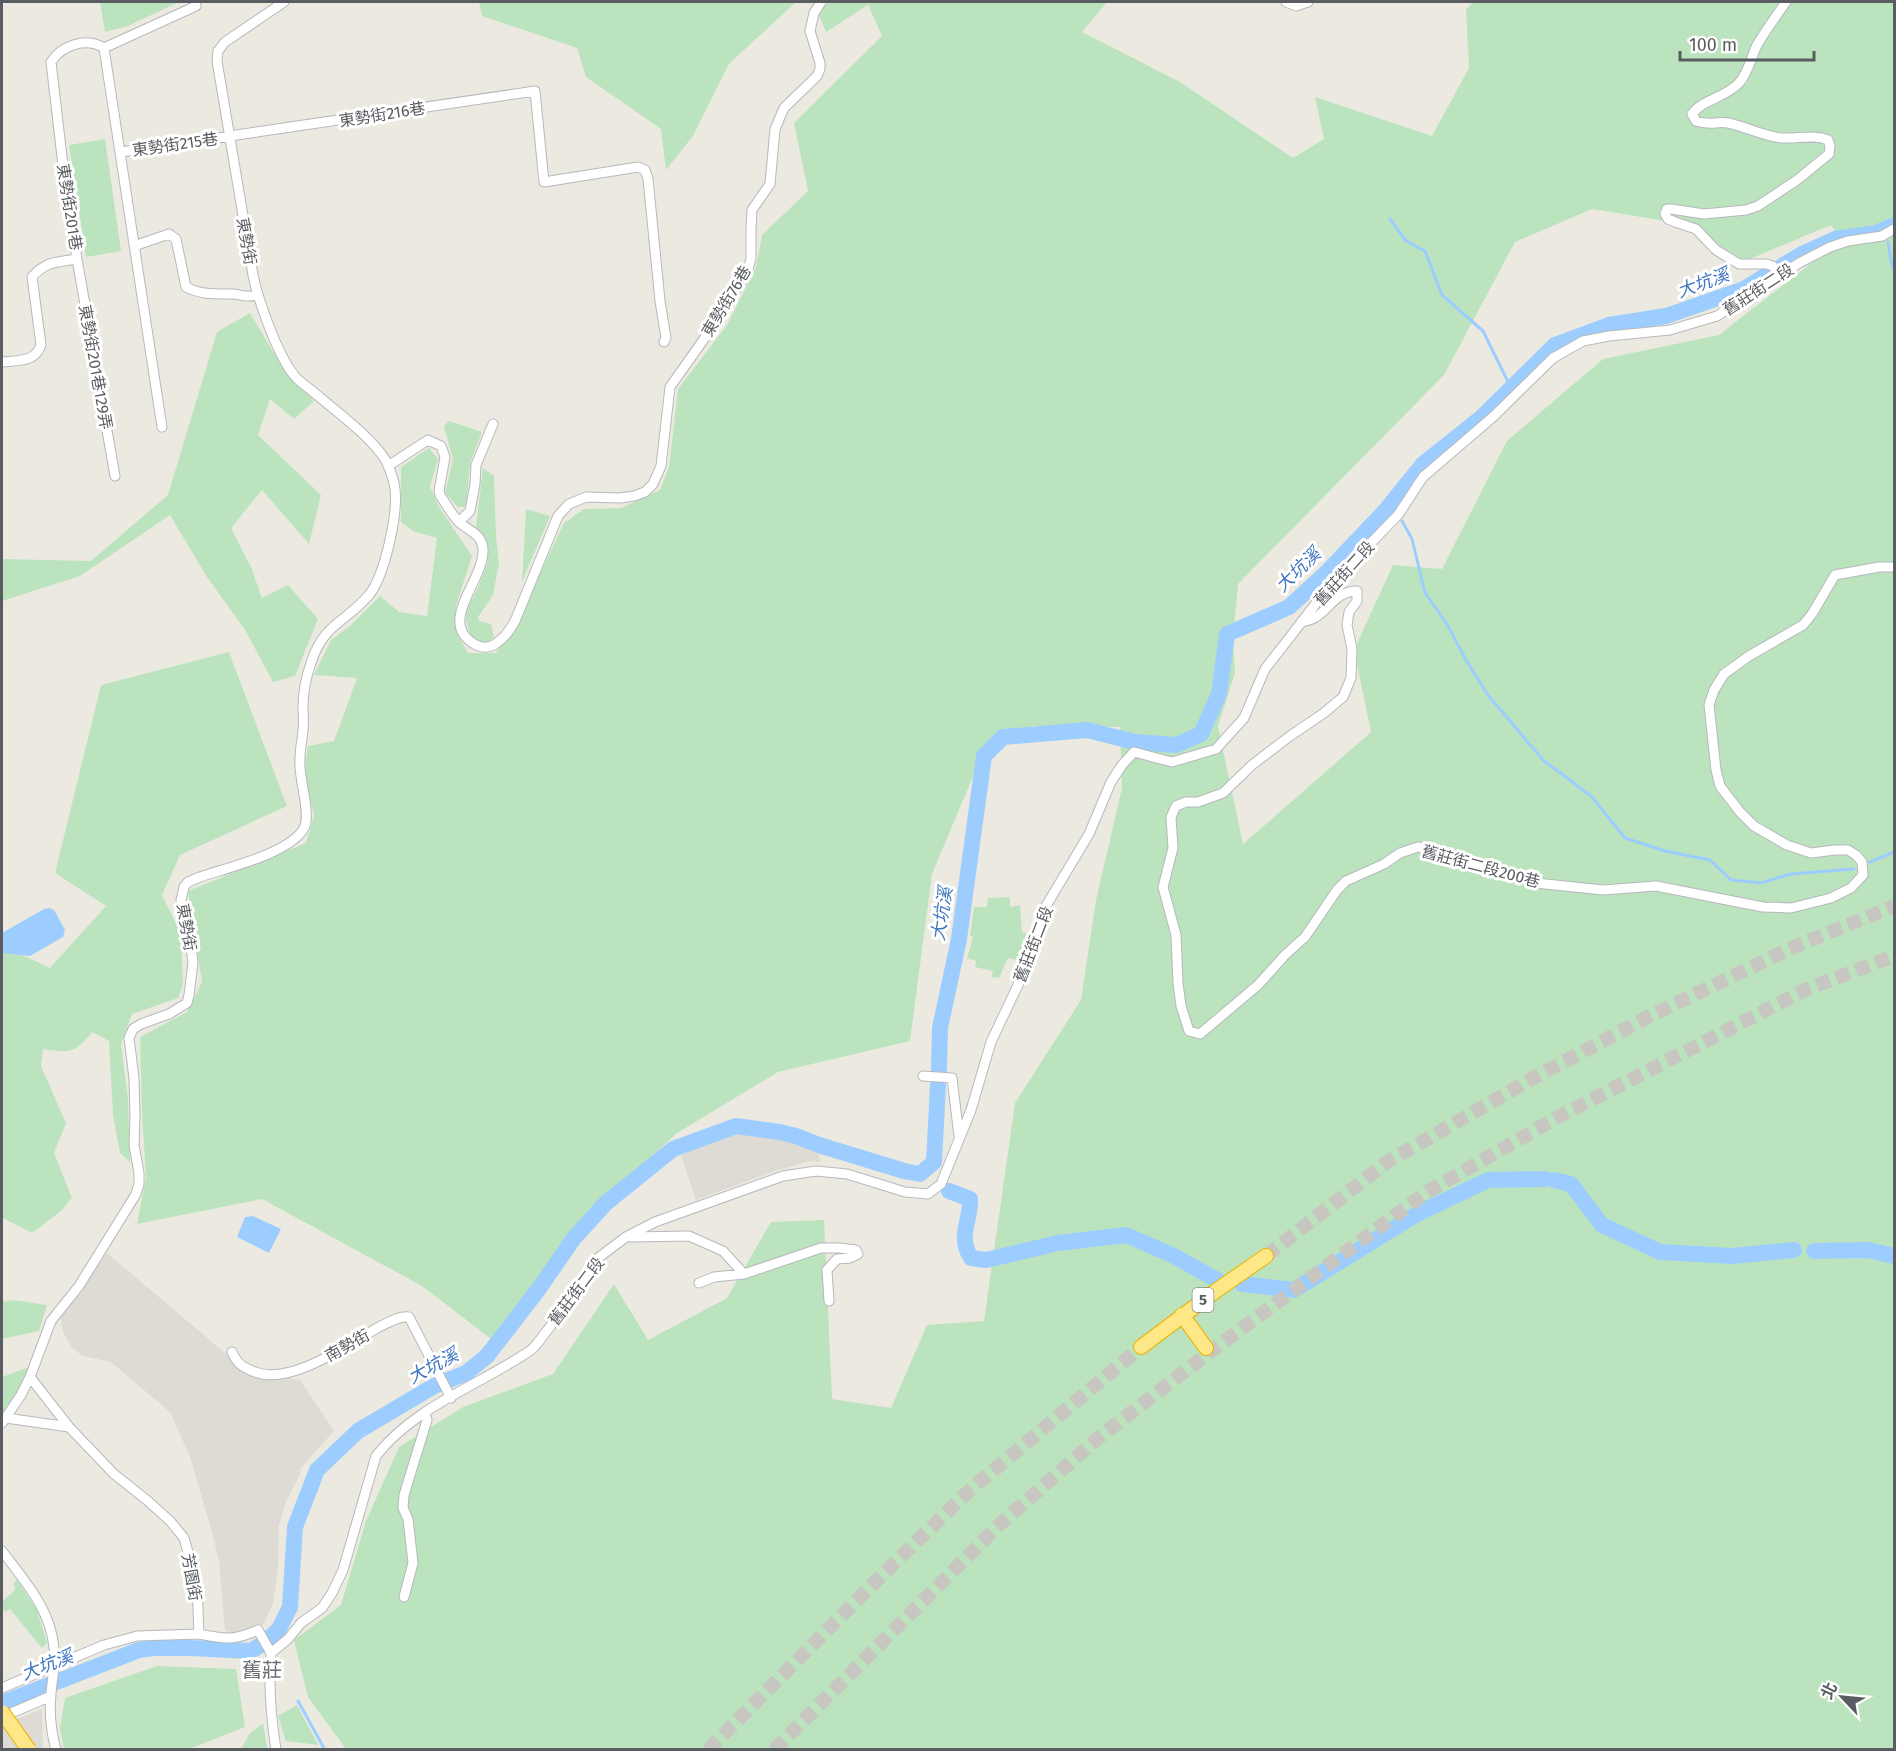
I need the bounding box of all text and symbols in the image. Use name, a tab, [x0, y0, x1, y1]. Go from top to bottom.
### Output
scale bar	[1680, 24, 1814, 62]
text: 100 m	[1689, 34, 1737, 56]
street label: 東勢街216巷	[338, 98, 427, 131]
street label: 東勢街215巷	[131, 129, 219, 160]
street label: 東勢街201巷	[53, 162, 86, 252]
street label: 東勢街	[233, 216, 260, 266]
street label: 舊莊街二段	[1720, 260, 1797, 319]
street label: 東勢街76巷	[698, 262, 755, 340]
water label: 大坑溪	[1674, 262, 1735, 303]
street label: 東勢街201巷129弄	[75, 303, 116, 431]
street label: 舊莊街二段	[1311, 537, 1378, 609]
water label: 大坑溪	[1271, 541, 1327, 597]
street label: 舊莊街二段200巷	[1420, 842, 1542, 891]
water label: 大坑溪	[927, 883, 958, 942]
street label: 東勢街	[173, 902, 200, 952]
street label: 舊莊街二段	[1010, 903, 1057, 985]
street label: 舊莊街二段	[545, 1254, 608, 1329]
road number: 5	[1192, 1288, 1214, 1312]
street label: 南勢街	[322, 1325, 373, 1365]
water label: 大坑溪	[404, 1342, 465, 1388]
street label: 芳園街	[178, 1552, 205, 1602]
water label: 大坑溪	[18, 1644, 79, 1685]
district label: 舊莊	[242, 1658, 282, 1682]
north arrow	[1812, 1667, 1872, 1727]
text: 北	[1817, 1679, 1841, 1702]

